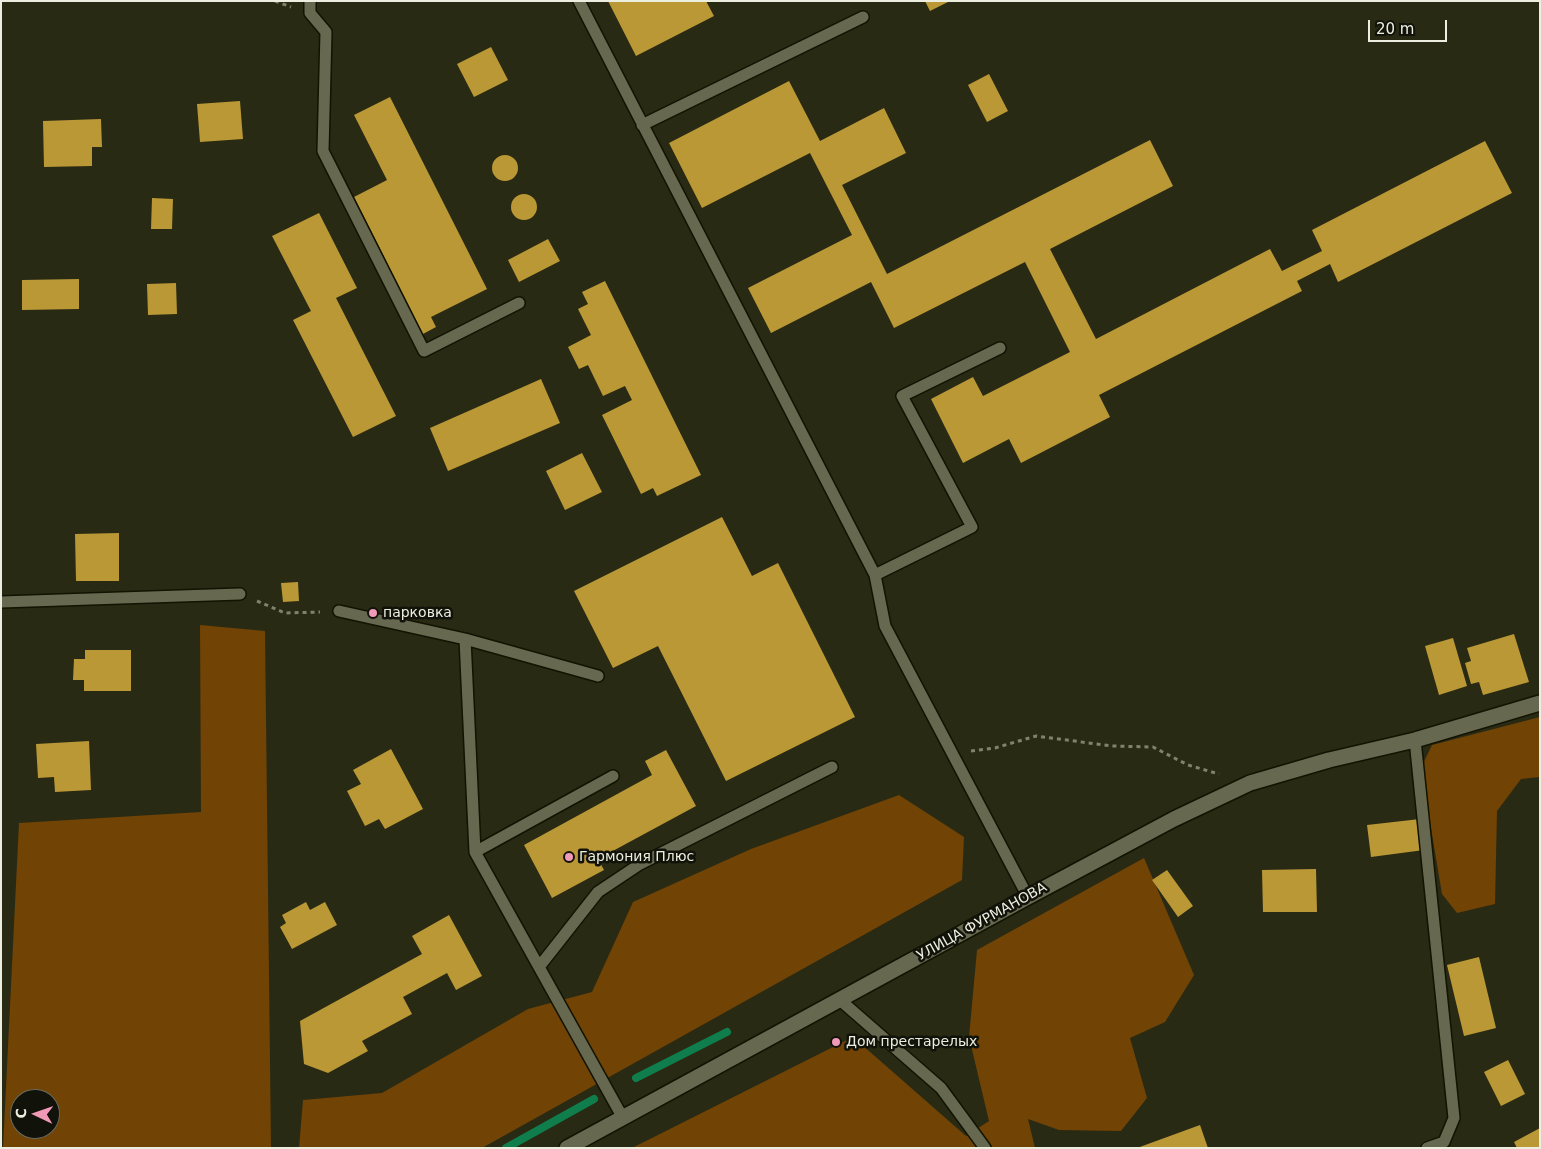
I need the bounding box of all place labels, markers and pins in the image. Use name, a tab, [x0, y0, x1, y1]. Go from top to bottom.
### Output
place label: парковка	[383, 605, 452, 621]
marker: парковка	[367, 607, 379, 619]
place label: Гармония Плюс	[579, 849, 694, 865]
marker: Гармония Плюс	[563, 851, 575, 863]
place label: Дом престарелых	[846, 1034, 977, 1050]
marker: Дом престарелых	[830, 1036, 842, 1048]

